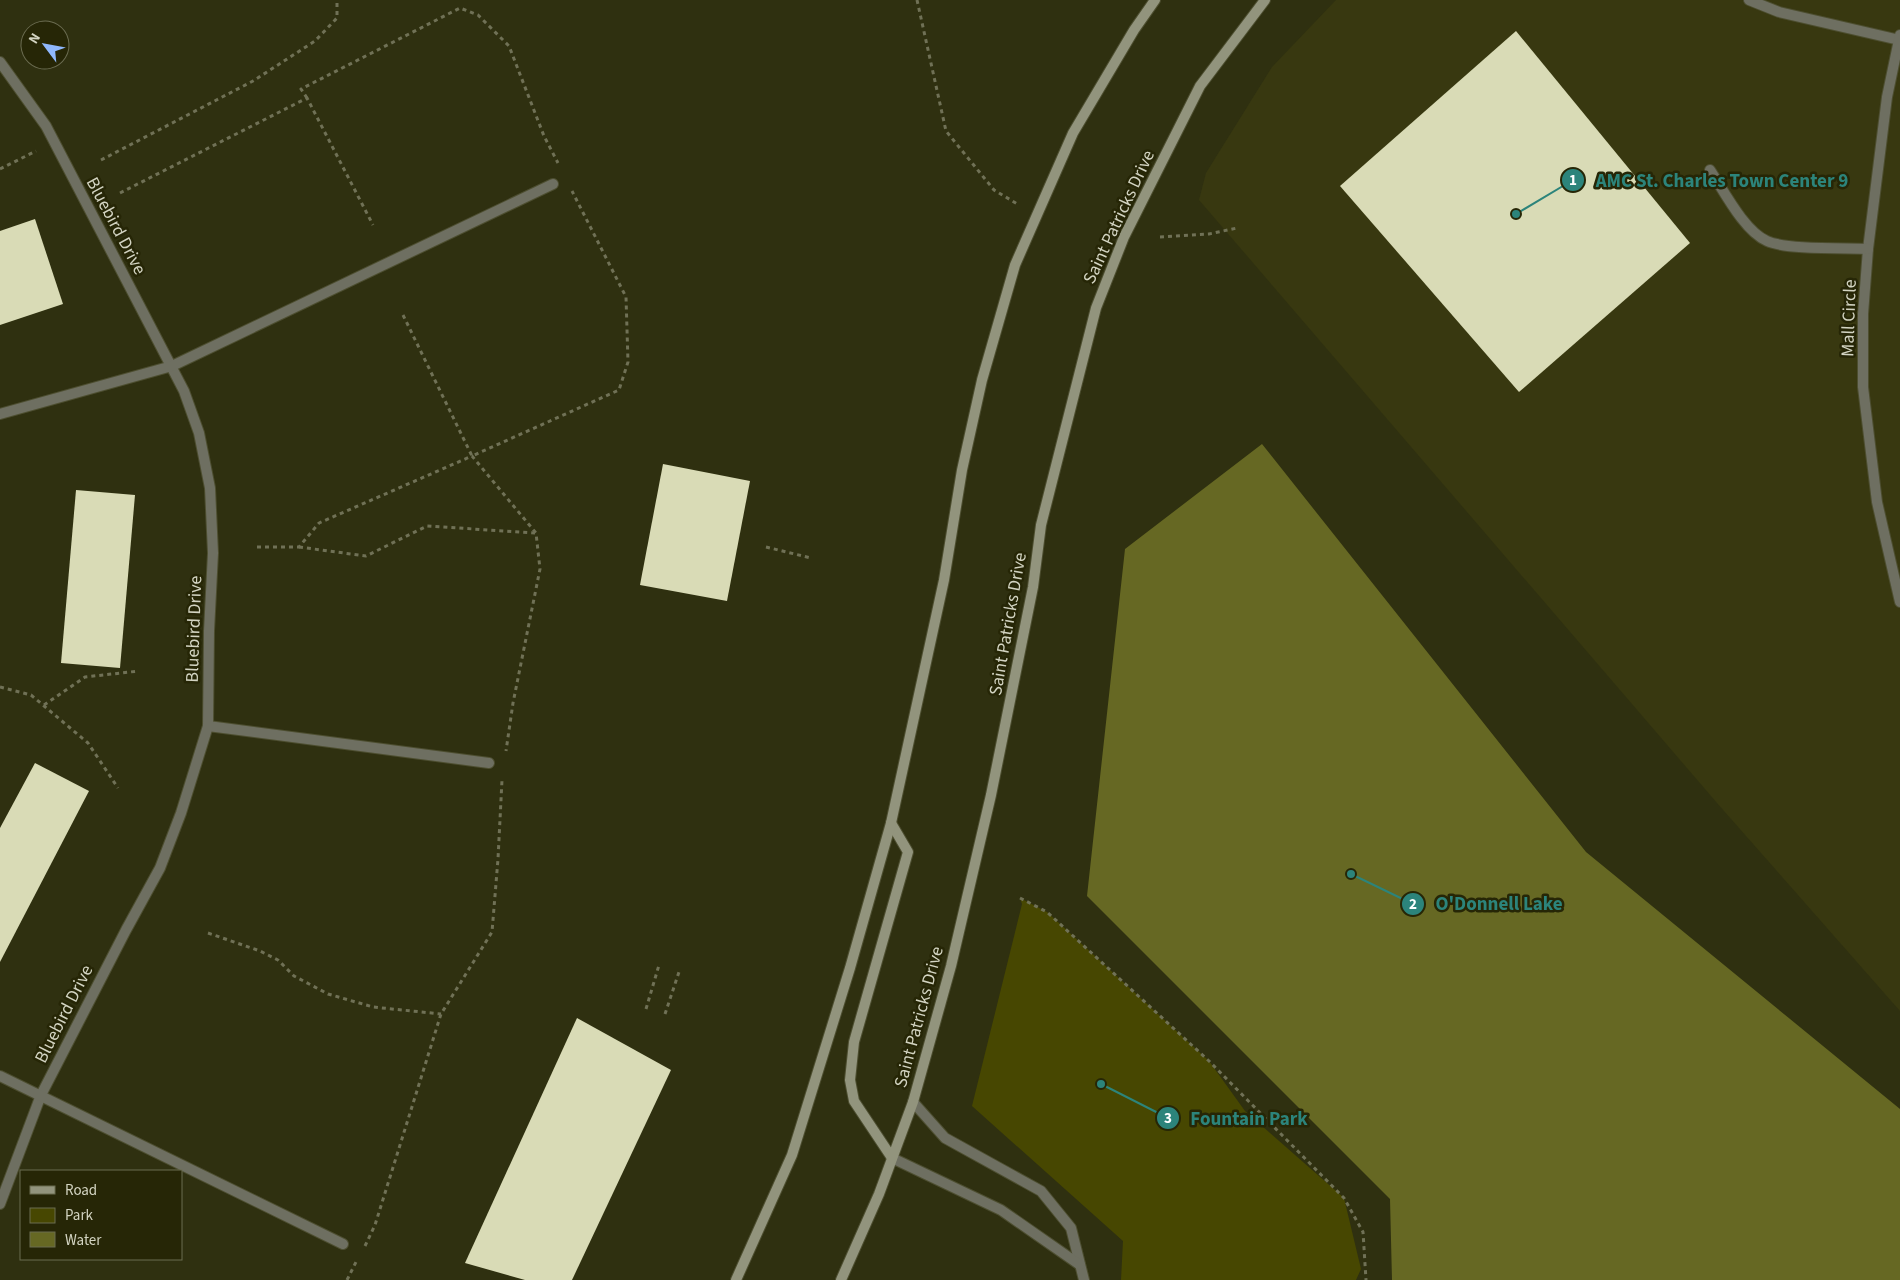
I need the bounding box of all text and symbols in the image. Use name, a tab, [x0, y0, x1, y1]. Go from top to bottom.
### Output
north arrow	[20, 20, 70, 70]
text: N	[24, 29, 46, 48]
street label: Saint Patricks Drive	[1077, 146, 1161, 288]
callout: AMC St. Charles Town Center 9	[1561, 163, 1859, 197]
text: AMC St. Charles Town Center 9	[1595, 168, 1848, 195]
text: 1	[1569, 170, 1577, 191]
street label: Bluebird Drive	[80, 173, 152, 279]
street label: Mall Circle	[1835, 279, 1863, 357]
street label: Saint Patricks Drive	[983, 550, 1033, 698]
street label: Bluebird Drive	[180, 575, 208, 683]
callout: O'Donnell Lake	[1401, 887, 1573, 921]
text: O'Donnell Lake	[1435, 891, 1563, 918]
text: 2	[1409, 894, 1417, 915]
street label: Saint Patricks Drive	[888, 944, 950, 1090]
street label: Bluebird Drive	[29, 961, 99, 1067]
callout: Fountain Park	[1156, 1101, 1318, 1135]
text: Fountain Park	[1190, 1106, 1308, 1133]
text: 3	[1164, 1108, 1172, 1129]
legend	[20, 1170, 182, 1260]
text: Road	[65, 1180, 97, 1201]
text: Park	[65, 1205, 94, 1226]
text: Water	[65, 1230, 102, 1251]

